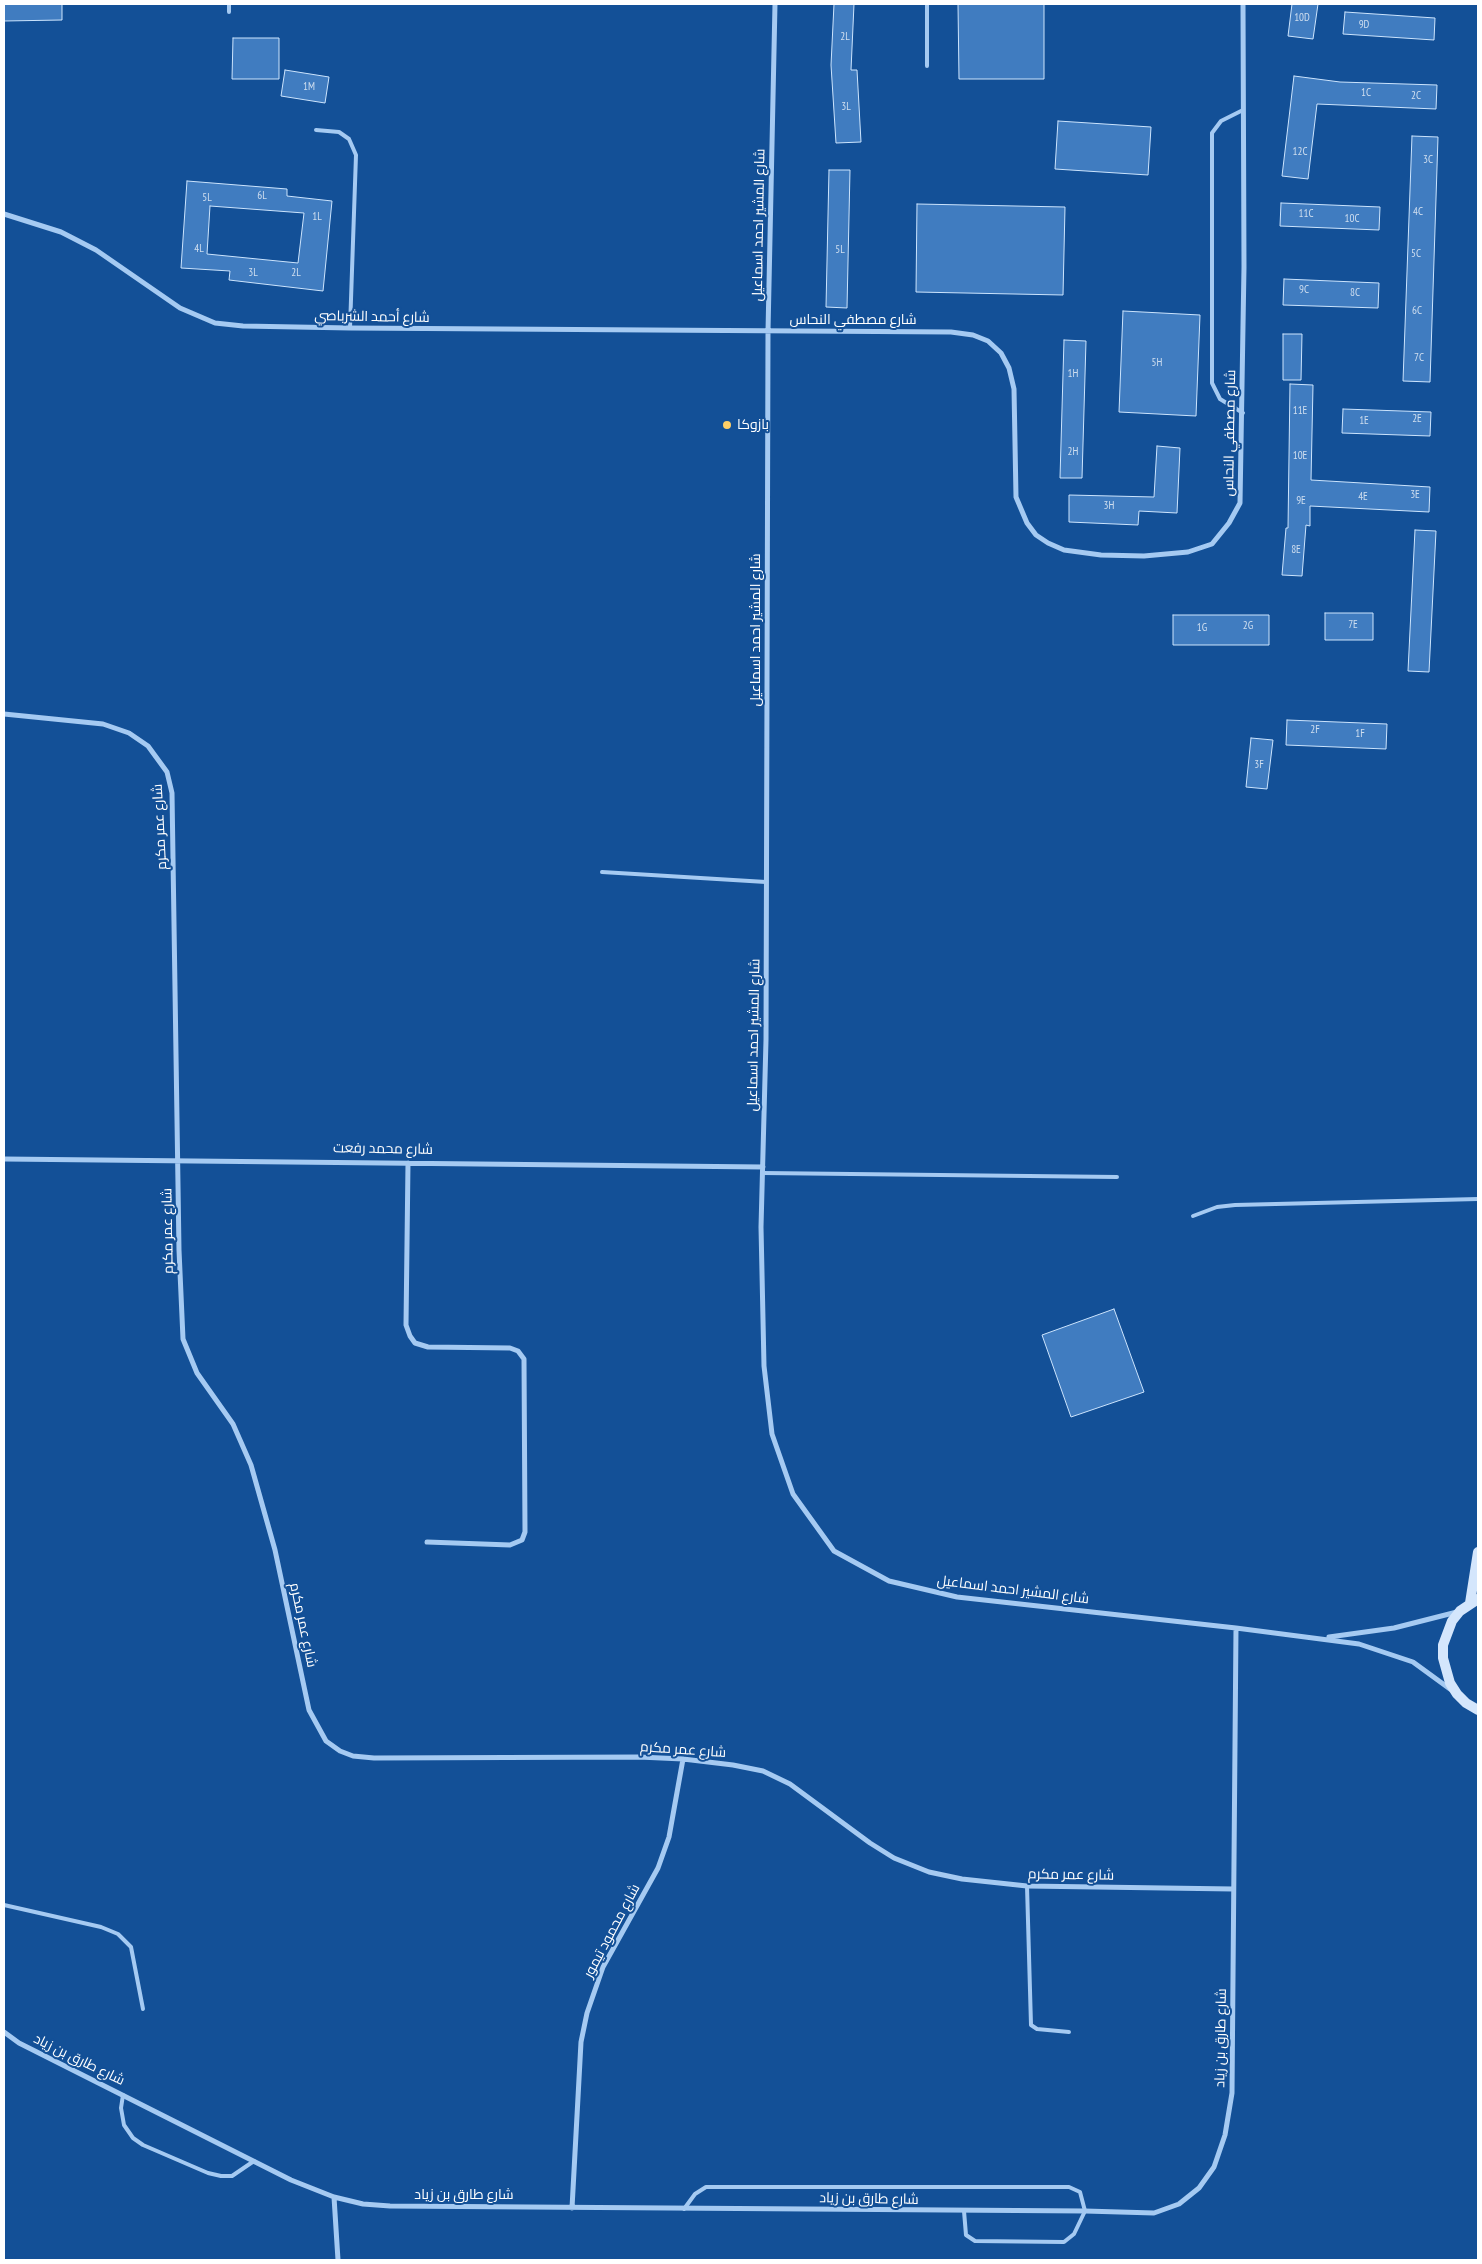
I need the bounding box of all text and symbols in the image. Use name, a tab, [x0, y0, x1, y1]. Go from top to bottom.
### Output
house number: 10D	[1294, 11, 1310, 25]
house number: 9D	[1359, 18, 1369, 32]
house number: 2L	[840, 30, 850, 44]
house number: 1M	[303, 80, 315, 94]
house number: 1C	[1361, 86, 1371, 100]
house number: 2C	[1411, 89, 1421, 103]
house number: 3L	[841, 100, 851, 114]
house number: 12C	[1293, 145, 1307, 159]
street label: شارع المشير احمد اسماعيل	[749, 148, 769, 302]
house number: 3C	[1423, 153, 1433, 167]
house number: 6L	[257, 189, 267, 203]
house number: 5L	[202, 191, 212, 205]
house number: 4C	[1413, 205, 1423, 219]
house number: 11C	[1299, 207, 1313, 221]
house number: 1L	[312, 210, 322, 224]
house number: 10C	[1345, 212, 1359, 226]
house number: 4L	[194, 242, 204, 256]
house number: 5L	[835, 243, 845, 257]
house number: 5C	[1411, 247, 1421, 261]
house number: 3L	[248, 266, 258, 280]
house number: 2L	[291, 266, 301, 280]
house number: 9C	[1299, 283, 1309, 297]
house number: 8C	[1350, 286, 1360, 300]
house number: 6C	[1412, 304, 1422, 318]
street label: شارع أحمد الشرباصي	[314, 308, 430, 326]
street label: شارع مصطفي النحاس	[789, 312, 917, 328]
house number: 7C	[1414, 351, 1424, 365]
house number: 5H	[1152, 356, 1162, 370]
house number: 1H	[1068, 367, 1078, 381]
street label: شارع مصطفي النحاس	[1220, 369, 1240, 497]
house number: 11E	[1293, 404, 1307, 418]
house number: 2E	[1412, 412, 1422, 426]
house number: 1E	[1359, 414, 1369, 428]
place label: بازوكا	[737, 417, 769, 433]
marker: بازوكا	[721, 419, 733, 431]
house number: 2H	[1068, 445, 1078, 459]
house number: 10E	[1293, 449, 1307, 463]
house number: 3E	[1410, 488, 1420, 502]
house number: 4E	[1358, 490, 1368, 504]
house number: 9E	[1296, 494, 1306, 508]
house number: 3H	[1104, 499, 1114, 513]
house number: 8E	[1291, 543, 1301, 557]
street label: شارع المشير احمد اسماعيل	[748, 553, 764, 707]
house number: 7E	[1348, 618, 1358, 632]
house number: 2G	[1243, 619, 1253, 633]
house number: 1G	[1197, 621, 1207, 635]
house number: 2F	[1310, 723, 1320, 737]
house number: 1F	[1355, 727, 1365, 741]
house number: 3F	[1254, 758, 1264, 772]
street label: شارع عمر مكرم	[149, 784, 171, 870]
street label: شارع المشير احمد اسماعيل	[744, 958, 764, 1112]
street label: شارع محمد رفعت	[333, 1140, 433, 1158]
street label: شارع عمر مكرم	[159, 1188, 177, 1274]
street label: شارع المشير احمد اسماعيل	[936, 1572, 1090, 1608]
street label: شارع عمر مكرم	[286, 1581, 320, 1669]
street label: شارع عمر مكرم	[639, 1739, 727, 1761]
street label: شارع عمر مكرم	[1028, 1866, 1114, 1884]
street label: شارع محمود تيمور	[580, 1881, 644, 1981]
street label: شارع طارق بن زياد	[1212, 1988, 1230, 2088]
street label: شارع طارق بن زياد	[31, 2031, 127, 2089]
street label: شارع طارق بن زياد	[414, 2187, 514, 2203]
street label: شارع طارق بن زياد	[819, 2190, 919, 2208]

